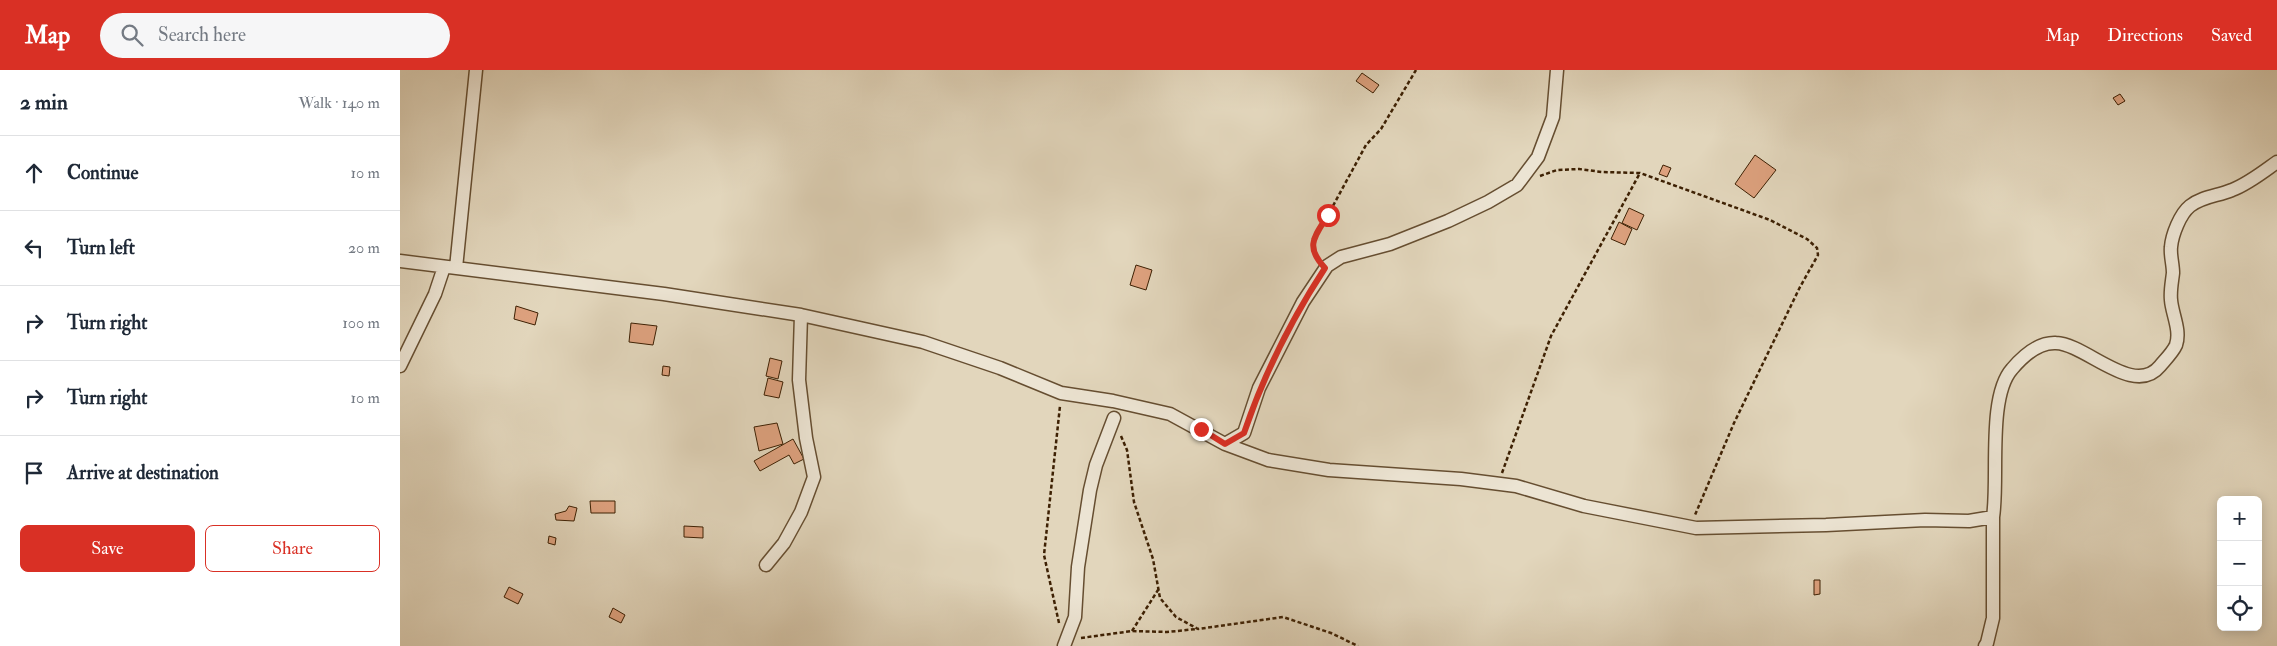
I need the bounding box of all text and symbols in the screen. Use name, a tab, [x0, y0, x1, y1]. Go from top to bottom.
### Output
search box	[100, 13, 450, 58]
text: Map	[25, 20, 70, 51]
icon: search	[118, 21, 146, 49]
text: Search here	[158, 23, 246, 47]
text: Map	[2046, 24, 2079, 47]
text: Directions	[2107, 24, 2183, 47]
text: Saved	[2211, 24, 2252, 47]
text: 2 min	[20, 89, 68, 116]
text: Walk · 140 m	[299, 93, 380, 113]
icon: ahead	[20, 159, 48, 187]
text: Continue	[67, 161, 138, 185]
text: 10 m	[350, 163, 380, 183]
route start	[1317, 204, 1340, 227]
icon: left	[20, 234, 48, 262]
text: Turn left	[67, 236, 135, 260]
text: 20 m	[348, 238, 380, 258]
icon: right	[20, 309, 48, 337]
text: Turn right	[67, 311, 147, 335]
text: 100 m	[342, 313, 380, 333]
icon: right	[20, 384, 48, 412]
text: Turn right	[67, 386, 147, 410]
text: 10 m	[350, 388, 380, 408]
route end	[1190, 418, 1213, 441]
icon: arrive	[20, 459, 48, 487]
text: Arrive at destination	[67, 461, 219, 485]
map controls	[2217, 496, 2262, 631]
button: +	[2217, 496, 2262, 541]
button: Save	[20, 525, 195, 572]
button: Share	[205, 525, 380, 572]
button: −	[2217, 541, 2262, 586]
button: locate	[2217, 586, 2262, 631]

